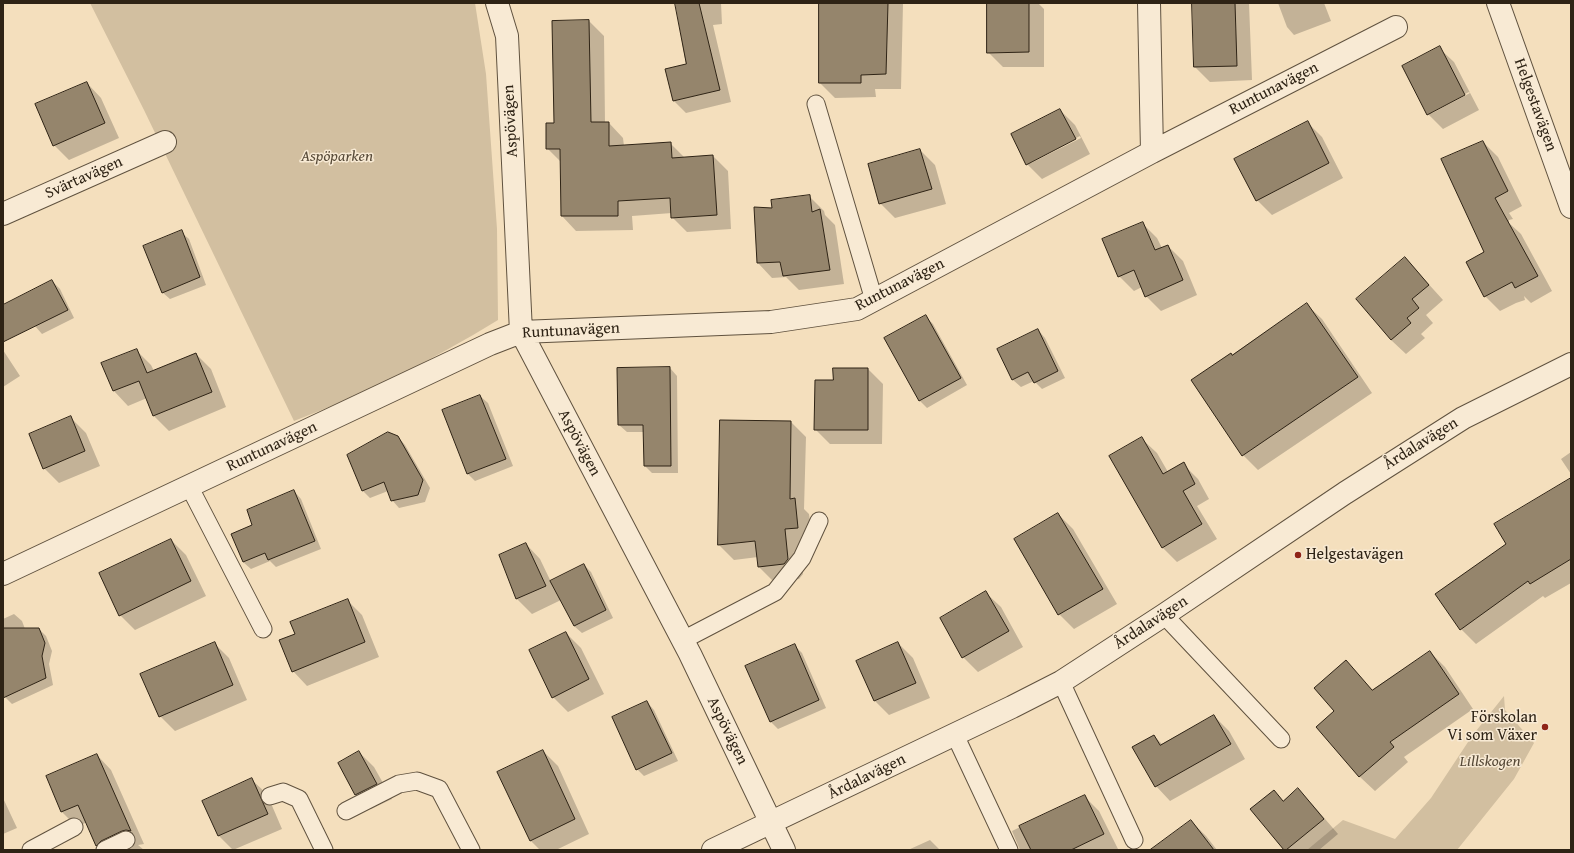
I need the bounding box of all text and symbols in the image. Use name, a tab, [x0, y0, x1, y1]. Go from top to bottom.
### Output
street label: Helgestavägen	[1509, 56, 1561, 154]
street label: Runtunavägen	[1226, 58, 1322, 120]
street label: Aspövägen	[500, 84, 522, 158]
park label: Aspöparken	[301, 147, 373, 167]
street label: Svärtavägen	[42, 152, 126, 204]
street label: Runtunavägen	[852, 254, 948, 316]
street label: Runtunavägen	[522, 319, 620, 343]
street label: Aspövägen	[553, 406, 605, 480]
street label: Årdalavägen	[1380, 414, 1462, 474]
street label: Runtunavägen	[224, 418, 320, 476]
place label: Helgestavägen	[1306, 545, 1403, 565]
marker: Helgestavägen	[1293, 550, 1303, 560]
street label: Årdalavägen	[1111, 592, 1191, 654]
street label: Aspövägen	[702, 694, 752, 768]
place label: Förskolan Vi som Växer	[1447, 708, 1537, 746]
marker: Förskolan Vi som Växer	[1540, 722, 1550, 732]
street label: Årdalavägen	[825, 750, 909, 804]
park label: Lillskogen	[1459, 752, 1521, 772]

